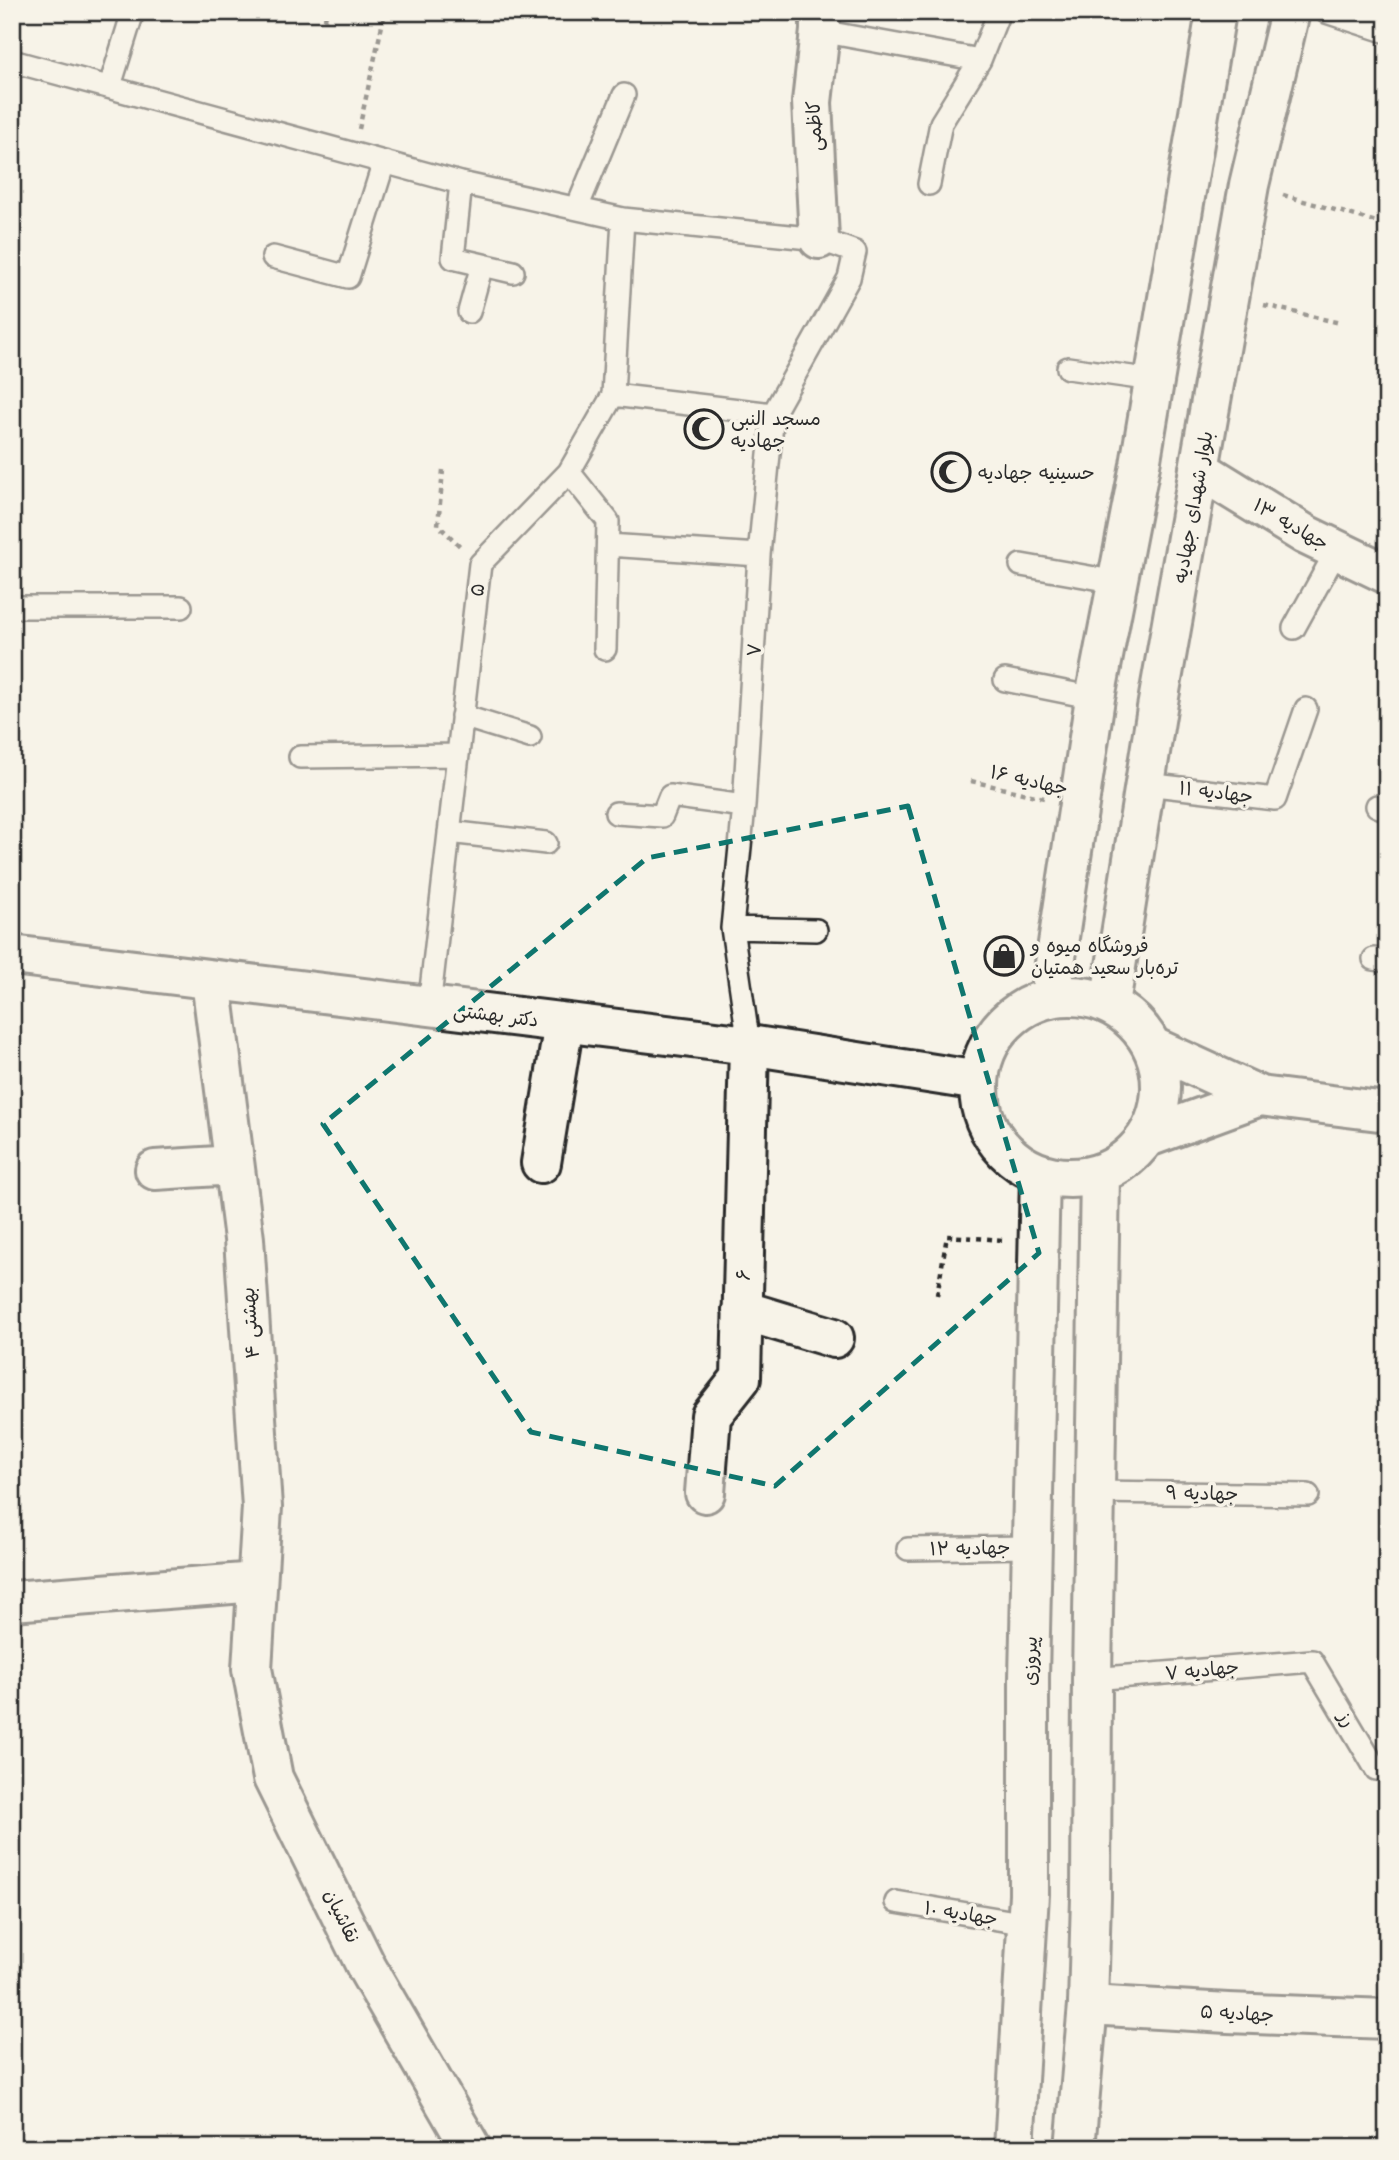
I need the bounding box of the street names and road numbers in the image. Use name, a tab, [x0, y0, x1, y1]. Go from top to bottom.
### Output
street label: کاظمی	[801, 100, 827, 152]
street label: بلوار شهدای جهادیه	[1167, 429, 1219, 585]
street label: جهادیه ۱۳	[1249, 492, 1333, 556]
street label: ۵	[464, 582, 490, 598]
street label: ۷	[741, 642, 767, 658]
street label: جهادیه ۱۶	[988, 759, 1070, 801]
street label: جهادیه ۱۱	[1177, 775, 1255, 809]
street label: دکتر بهشتی	[452, 997, 540, 1033]
street label: ۶	[730, 1269, 756, 1281]
street label: بهشتی ۴	[235, 1286, 265, 1360]
street label: جهادیه ۹	[1165, 1480, 1239, 1506]
street label: جهادیه ۱۲	[929, 1535, 1011, 1561]
street label: پیروزی	[1017, 1636, 1043, 1686]
street label: جهادیه ۷	[1164, 1654, 1240, 1686]
street label: رز	[1332, 1705, 1361, 1732]
street label: نقاشیان	[318, 1885, 366, 1947]
street label: جهادیه ۱۰	[922, 1895, 1000, 1931]
street label: جهادیه ۵	[1199, 1999, 1275, 2027]

